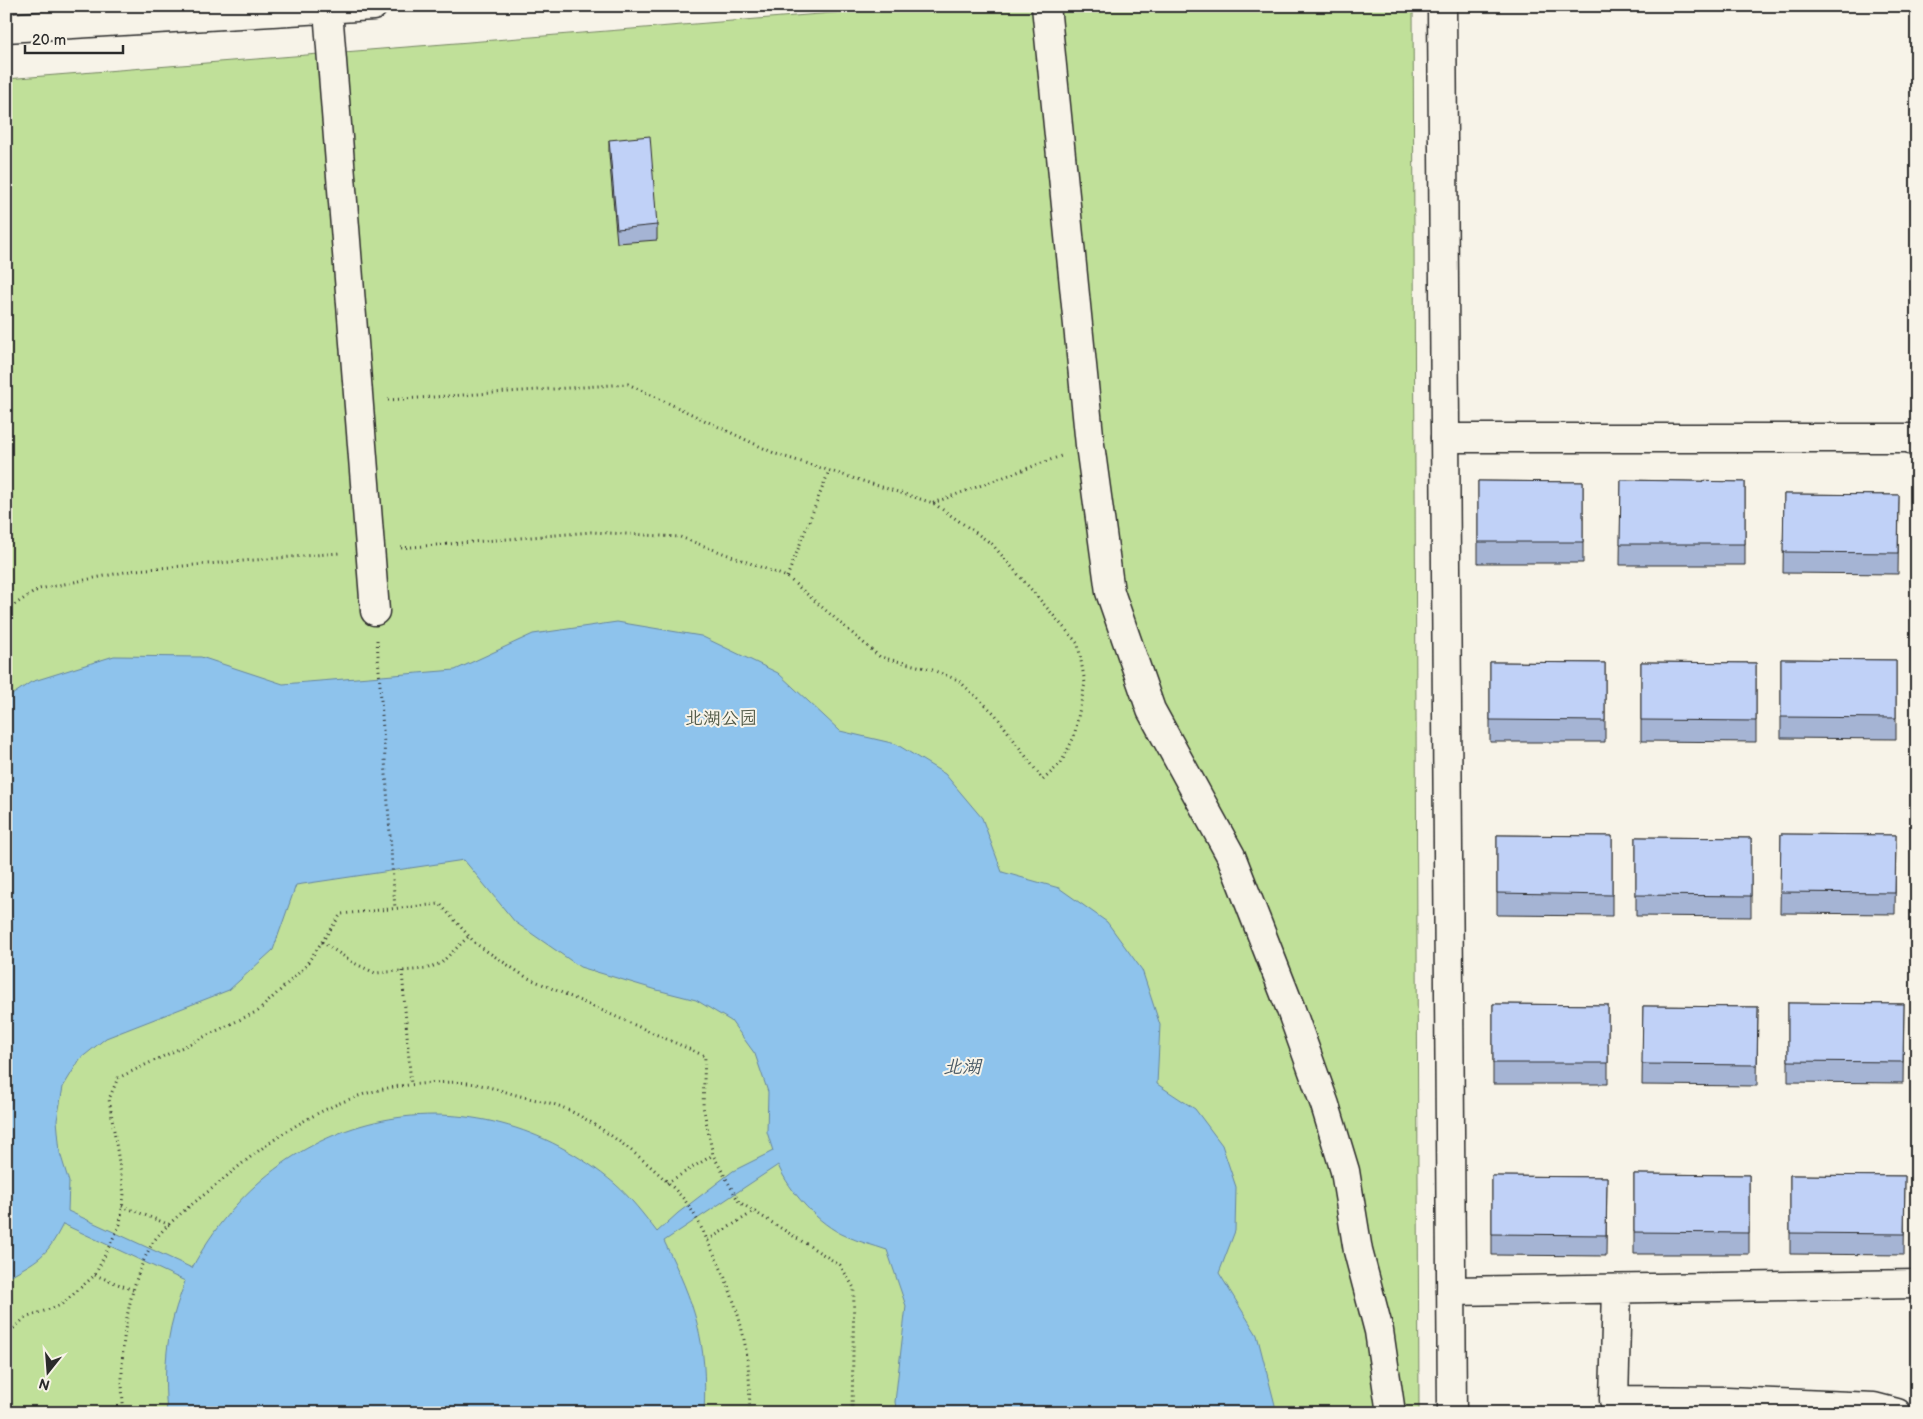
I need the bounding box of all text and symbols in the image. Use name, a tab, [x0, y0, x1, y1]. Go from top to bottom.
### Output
scale bar	[25, 22, 122, 54]
text: 20 m	[32, 31, 66, 50]
park label: 北湖公园	[685, 708, 757, 729]
water label: 北湖	[943, 1056, 983, 1079]
north arrow	[22, 1346, 72, 1396]
text: N	[37, 1374, 52, 1394]

